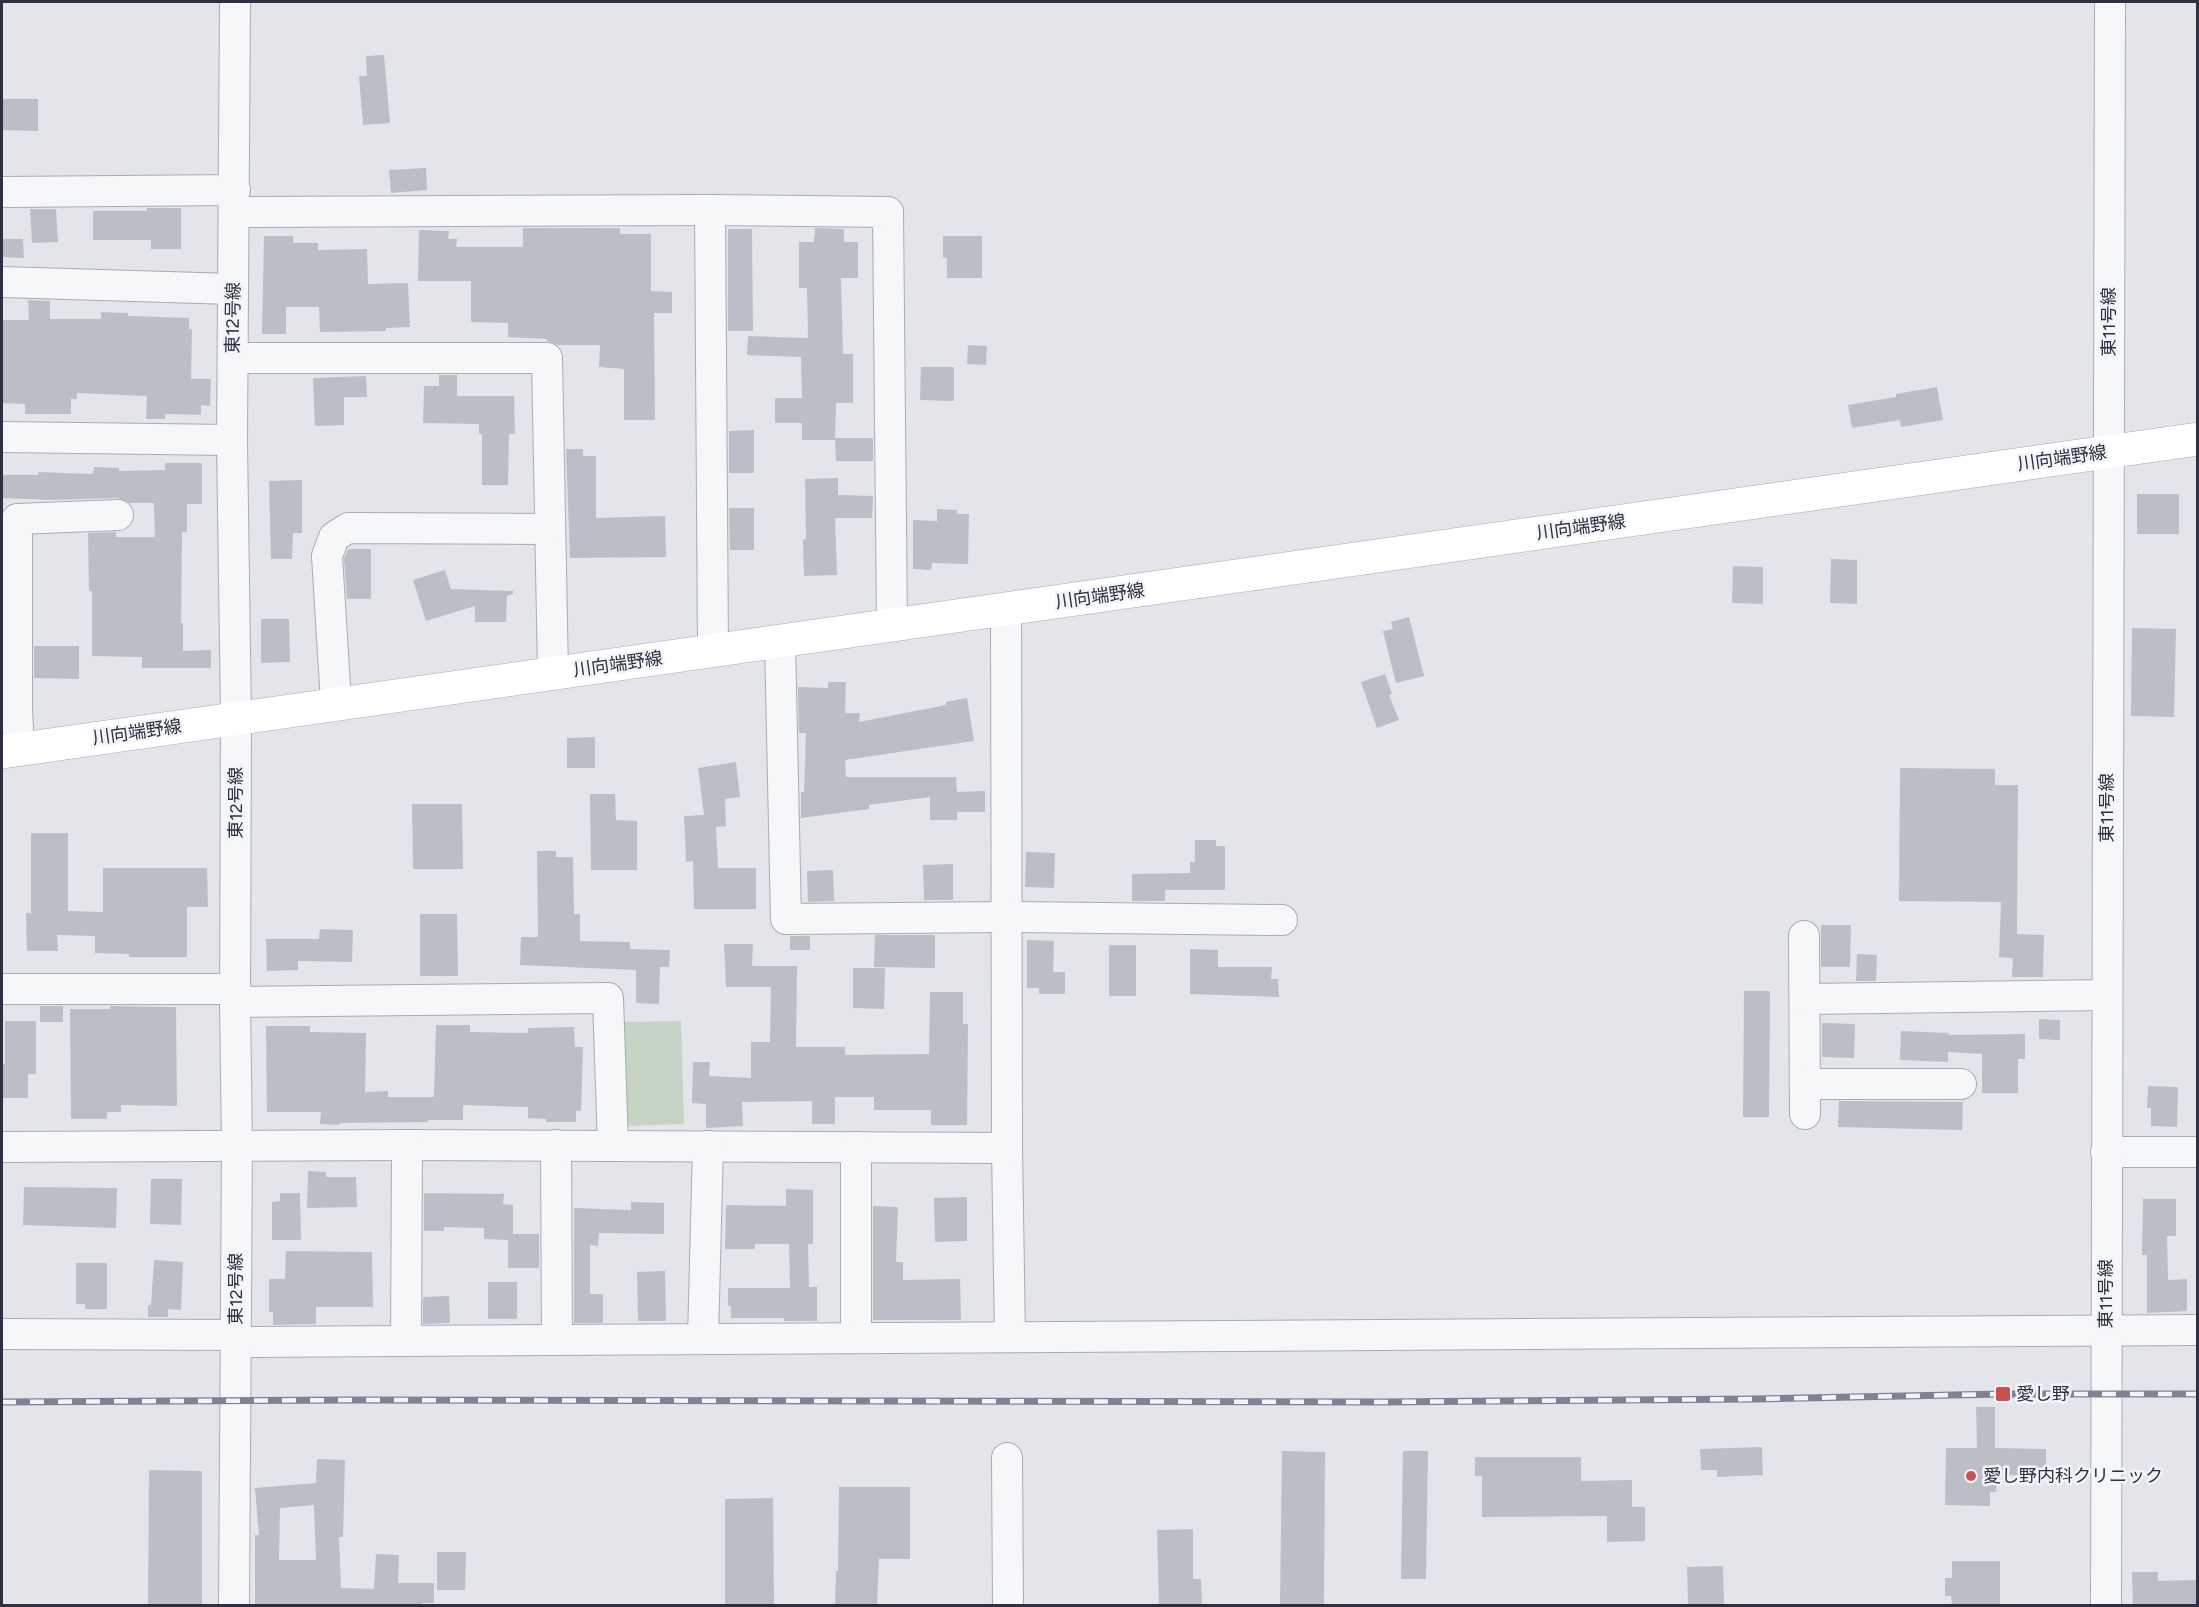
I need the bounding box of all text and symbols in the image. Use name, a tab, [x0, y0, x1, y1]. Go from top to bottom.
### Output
street label: 東12号線	[221, 282, 245, 354]
street label: 東11号線	[2098, 288, 2120, 356]
street label: 川向端野線	[2016, 441, 2108, 475]
street label: 川向端野線	[1535, 510, 1627, 544]
street label: 川向端野線	[1054, 579, 1146, 613]
street label: 川向端野線	[572, 647, 664, 681]
street label: 川向端野線	[91, 715, 183, 749]
street label: 東12号線	[225, 767, 247, 839]
street label: 東11号線	[2096, 774, 2118, 842]
street label: 東12号線	[225, 1253, 247, 1325]
street label: 東11号線	[2095, 1260, 2117, 1328]
place label: 愛し野	[2016, 1383, 2070, 1405]
marker: 愛し野	[1994, 1385, 2012, 1403]
place label: 愛し野内科クリニック	[1983, 1465, 2163, 1487]
marker: 愛し野内科クリニック	[1964, 1469, 1978, 1483]

